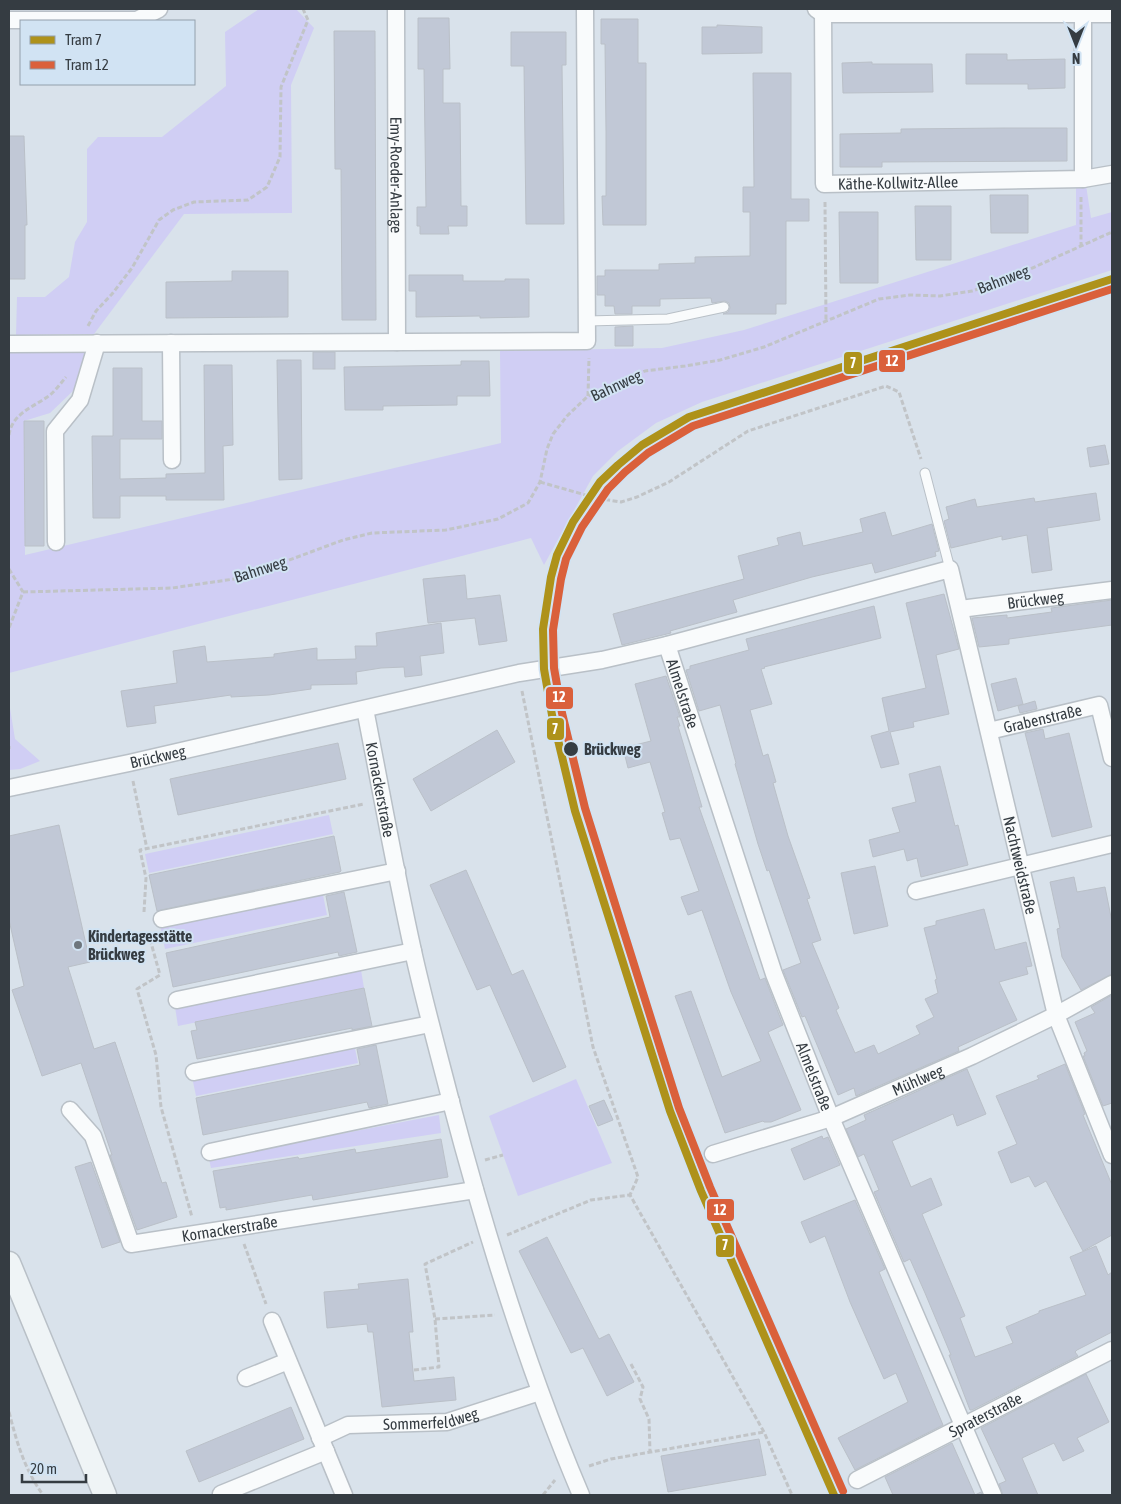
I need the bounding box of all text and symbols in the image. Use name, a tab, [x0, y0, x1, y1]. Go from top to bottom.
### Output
legend	[20, 20, 195, 85]
north arrow	[1051, 20, 1101, 70]
text: Tram 7	[65, 31, 102, 48]
text: N	[1072, 50, 1080, 66]
text: Tram 12	[65, 56, 109, 73]
street label: Emy-Roeder-Anlage	[386, 117, 406, 233]
street label: Käthe-Kollwitz-Allee	[838, 172, 958, 193]
street label: Bahnweg	[975, 261, 1032, 298]
line badge: 12	[878, 349, 906, 373]
line badge: 7	[843, 351, 863, 375]
text: 12	[885, 353, 899, 369]
text: 7	[850, 355, 856, 371]
street label: Bahnweg	[588, 365, 645, 405]
street label: Bahnweg	[231, 552, 289, 587]
street label: Brückweg	[1006, 587, 1065, 612]
street label: Almelstraße	[663, 656, 702, 731]
line badge: 12	[545, 686, 574, 710]
text: 12	[552, 689, 566, 705]
street label: Grabenstraße	[1002, 700, 1083, 736]
line badge: 7	[546, 717, 565, 741]
text: 7	[552, 721, 558, 737]
street label: Kornackerstraße	[363, 740, 398, 839]
marker: Brückweg	[562, 740, 580, 758]
place label: Brückweg	[584, 740, 641, 758]
street label: Brückweg	[128, 741, 188, 772]
street label: Nachtweidstraße	[1000, 814, 1041, 916]
place label: Kindertagesstätte Brückweg	[88, 927, 192, 963]
marker: Kindertagesstätte Brückweg	[72, 939, 84, 951]
street label: Almelstraße	[793, 1039, 836, 1113]
street label: Mühlweg	[889, 1061, 946, 1099]
line badge: 12	[706, 1198, 735, 1222]
text: 12	[713, 1202, 727, 1218]
street label: Kornackerstraße	[180, 1212, 279, 1245]
line badge: 7	[715, 1234, 735, 1258]
text: 7	[722, 1237, 728, 1253]
street label: Spraterstraße	[946, 1389, 1025, 1441]
street label: Sommerfeldweg	[383, 1404, 481, 1433]
scale bar	[22, 1452, 86, 1484]
text: 20 m	[30, 1460, 57, 1477]

